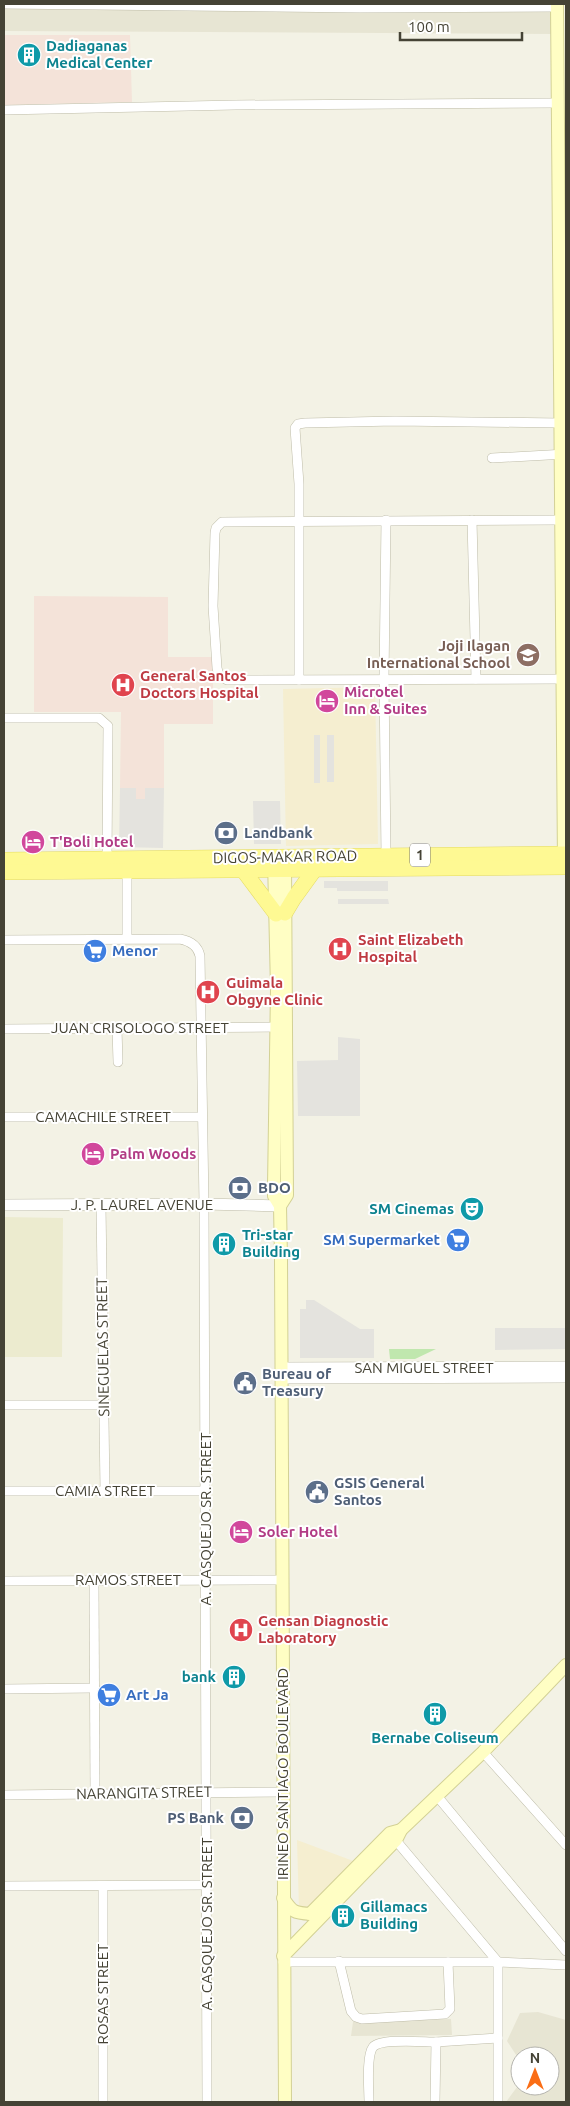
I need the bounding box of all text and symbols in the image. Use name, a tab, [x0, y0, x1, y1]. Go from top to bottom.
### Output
scale bar	[400, 10, 522, 42]
text: 100 m	[408, 18, 450, 35]
place label: Dadiaganas Medical Center	[46, 37, 153, 71]
building icon: Dadiaganas Medical Center	[16, 42, 42, 68]
place label: Joji Ilagan International School	[367, 637, 510, 671]
school or university icon: Joji Ilagan International School	[515, 642, 541, 668]
place label: General Santos Doctors Hospital	[140, 667, 259, 701]
hospital icon: General Santos Doctors Hospital	[110, 672, 136, 698]
place label: Microtel Inn & Suites	[344, 683, 427, 717]
hotel icon: Microtel Inn & Suites	[314, 688, 340, 714]
bank icon: Landbank	[213, 820, 239, 846]
place label: Landbank	[244, 824, 313, 841]
hotel icon: T'Boli Hotel	[20, 829, 46, 855]
place label: T'Boli Hotel	[50, 833, 134, 850]
road number: 1	[410, 844, 430, 866]
street label: DIGOS-MAKAR ROAD	[213, 847, 357, 866]
place label: Saint Elizabeth Hospital	[358, 931, 464, 965]
hospital icon: Saint Elizabeth Hospital	[327, 936, 353, 962]
supermarket icon: Menor	[82, 938, 108, 964]
place label: Menor	[112, 942, 159, 959]
place label: Guimala Obgyne Clinic	[226, 974, 323, 1008]
hospital icon: Guimala Obgyne Clinic	[195, 979, 221, 1005]
street label: JUAN CRISOLOGO STREET	[51, 1019, 230, 1036]
street label: CAMACHILE STREET	[35, 1108, 171, 1125]
hotel icon: Palm Woods	[80, 1141, 106, 1167]
place label: Palm Woods	[110, 1145, 196, 1162]
bank icon: BDO	[227, 1175, 253, 1201]
place label: BDO	[258, 1179, 291, 1196]
street label: J. P. LAUREL AVENUE	[71, 1196, 213, 1213]
theatre icon: SM Cinemas	[459, 1196, 485, 1222]
place label: SM Cinemas	[369, 1200, 454, 1217]
place label: Tri-star Building	[242, 1226, 300, 1260]
supermarket icon: SM Supermarket	[445, 1227, 471, 1253]
building icon: Tri-star Building	[211, 1231, 237, 1257]
place label: SM Supermarket	[323, 1231, 441, 1248]
street label: SINEGUELAS STREET	[93, 1277, 112, 1417]
street label: SAN MIGUEL STREET	[354, 1359, 494, 1376]
place label: Bureau of Treasury	[262, 1365, 332, 1399]
public building icon: Bureau of Treasury	[232, 1370, 258, 1396]
street label: A. CASQUEJO SR. STREET	[197, 1432, 214, 1605]
place label: GSIS General Santos	[334, 1474, 425, 1508]
public building icon: GSIS General Santos	[304, 1479, 330, 1505]
street label: CAMIA STREET	[55, 1482, 156, 1499]
hotel icon: Soler Hotel	[228, 1519, 254, 1545]
place label: Soler Hotel	[258, 1523, 338, 1540]
street label: RAMOS STREET	[75, 1571, 182, 1588]
place label: Gensan Diagnostic Laboratory	[258, 1612, 388, 1646]
hospital icon: Gensan Diagnostic Laboratory	[228, 1617, 254, 1643]
building icon: bank	[221, 1664, 247, 1690]
place label: bank	[182, 1668, 217, 1685]
street label: IRINEO SANTIAGO BOULEVARD	[274, 1668, 291, 1880]
supermarket icon: Art Ja	[96, 1682, 122, 1708]
place label: Art Ja	[126, 1686, 169, 1703]
building icon: Bernabe Coliseum	[422, 1701, 448, 1727]
place label: Bernabe Coliseum	[371, 1729, 499, 1746]
street label: NARANGITA STREET	[76, 1783, 213, 1802]
bank icon: PS Bank	[229, 1805, 255, 1831]
place label: PS Bank	[167, 1809, 225, 1826]
street label: A. CASQUEJO SR. STREET	[198, 1837, 215, 2010]
place label: Gillamacs Building	[360, 1898, 427, 1932]
building icon: Gillamacs Building	[330, 1903, 356, 1929]
street label: ROSAS STREET	[94, 1943, 111, 2044]
north arrow	[510, 2046, 560, 2096]
text: N	[530, 2050, 540, 2066]

